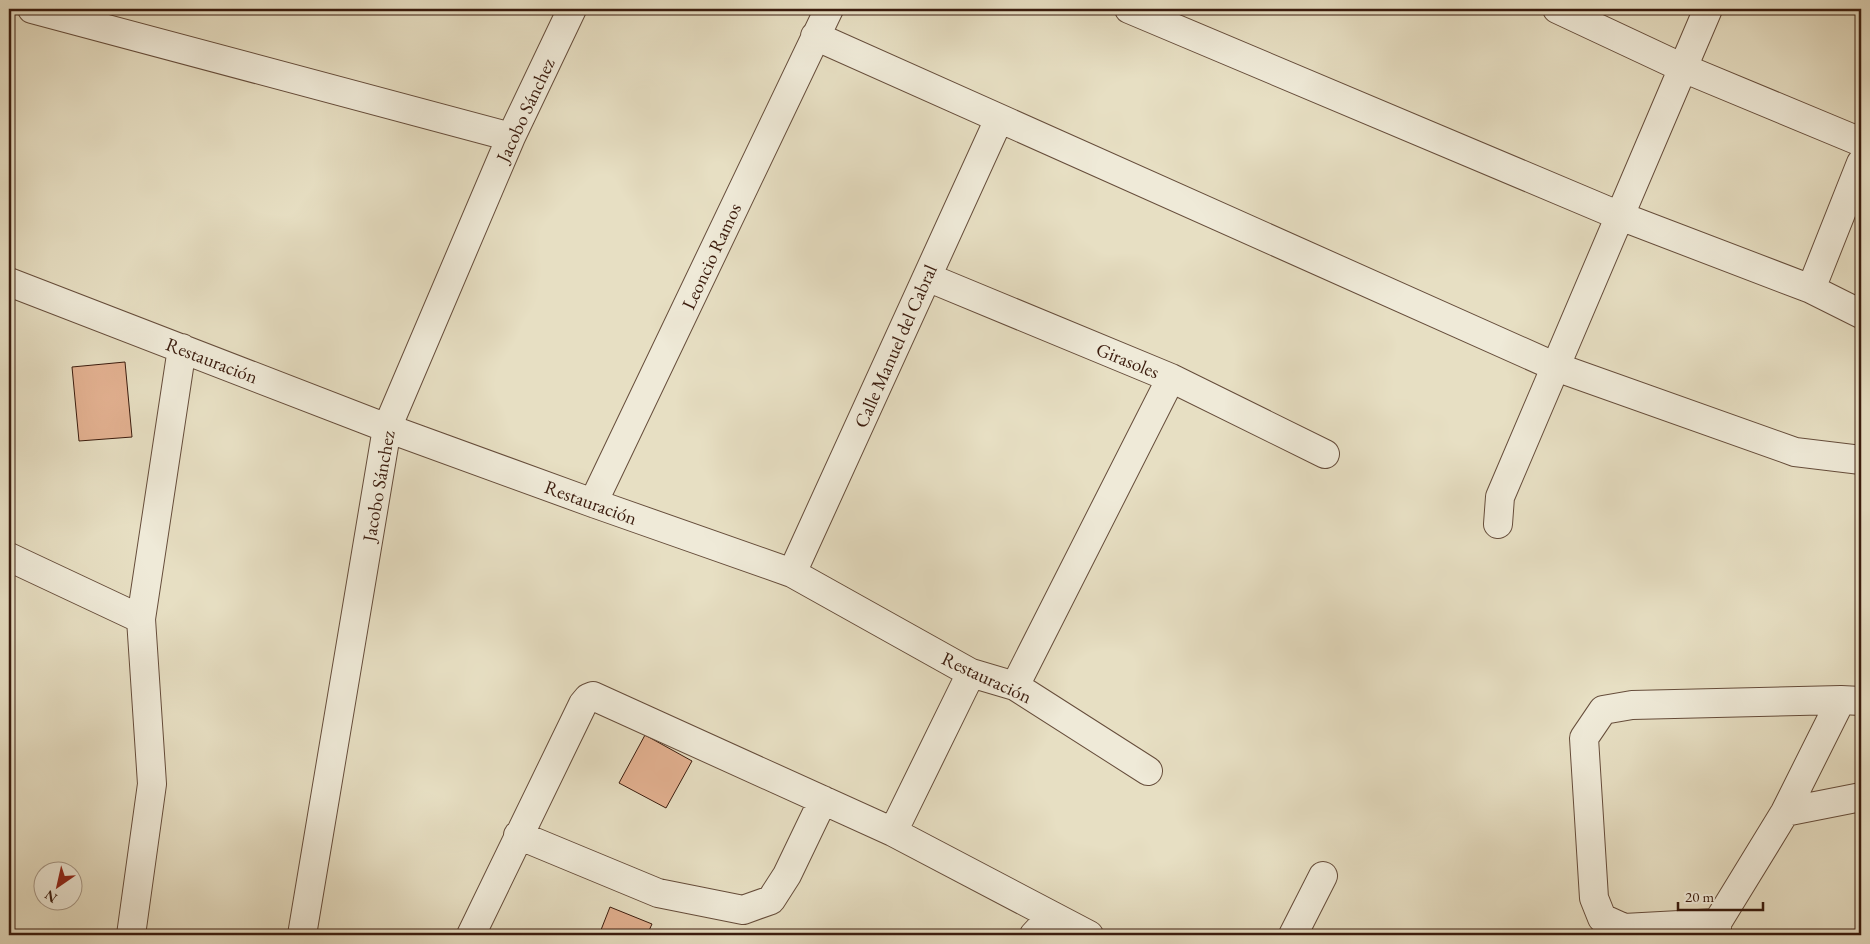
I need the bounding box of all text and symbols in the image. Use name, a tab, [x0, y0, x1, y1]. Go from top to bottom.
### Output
street label: Jacobo Sánchez	[490, 53, 561, 168]
street label: Leoncio Ramos	[676, 199, 747, 314]
street label: Calle Manuel del Cabral	[848, 260, 943, 432]
street label: Restauración	[162, 332, 261, 389]
street label: Girasoles	[1093, 337, 1163, 384]
street label: Jacobo Sánchez	[356, 428, 401, 546]
street label: Restauración	[541, 474, 640, 531]
street label: Restauración	[938, 646, 1036, 709]
north arrow	[32, 862, 82, 912]
scale bar	[1678, 879, 1762, 911]
text: N	[40, 886, 60, 907]
text: 20 m	[1685, 887, 1714, 906]

